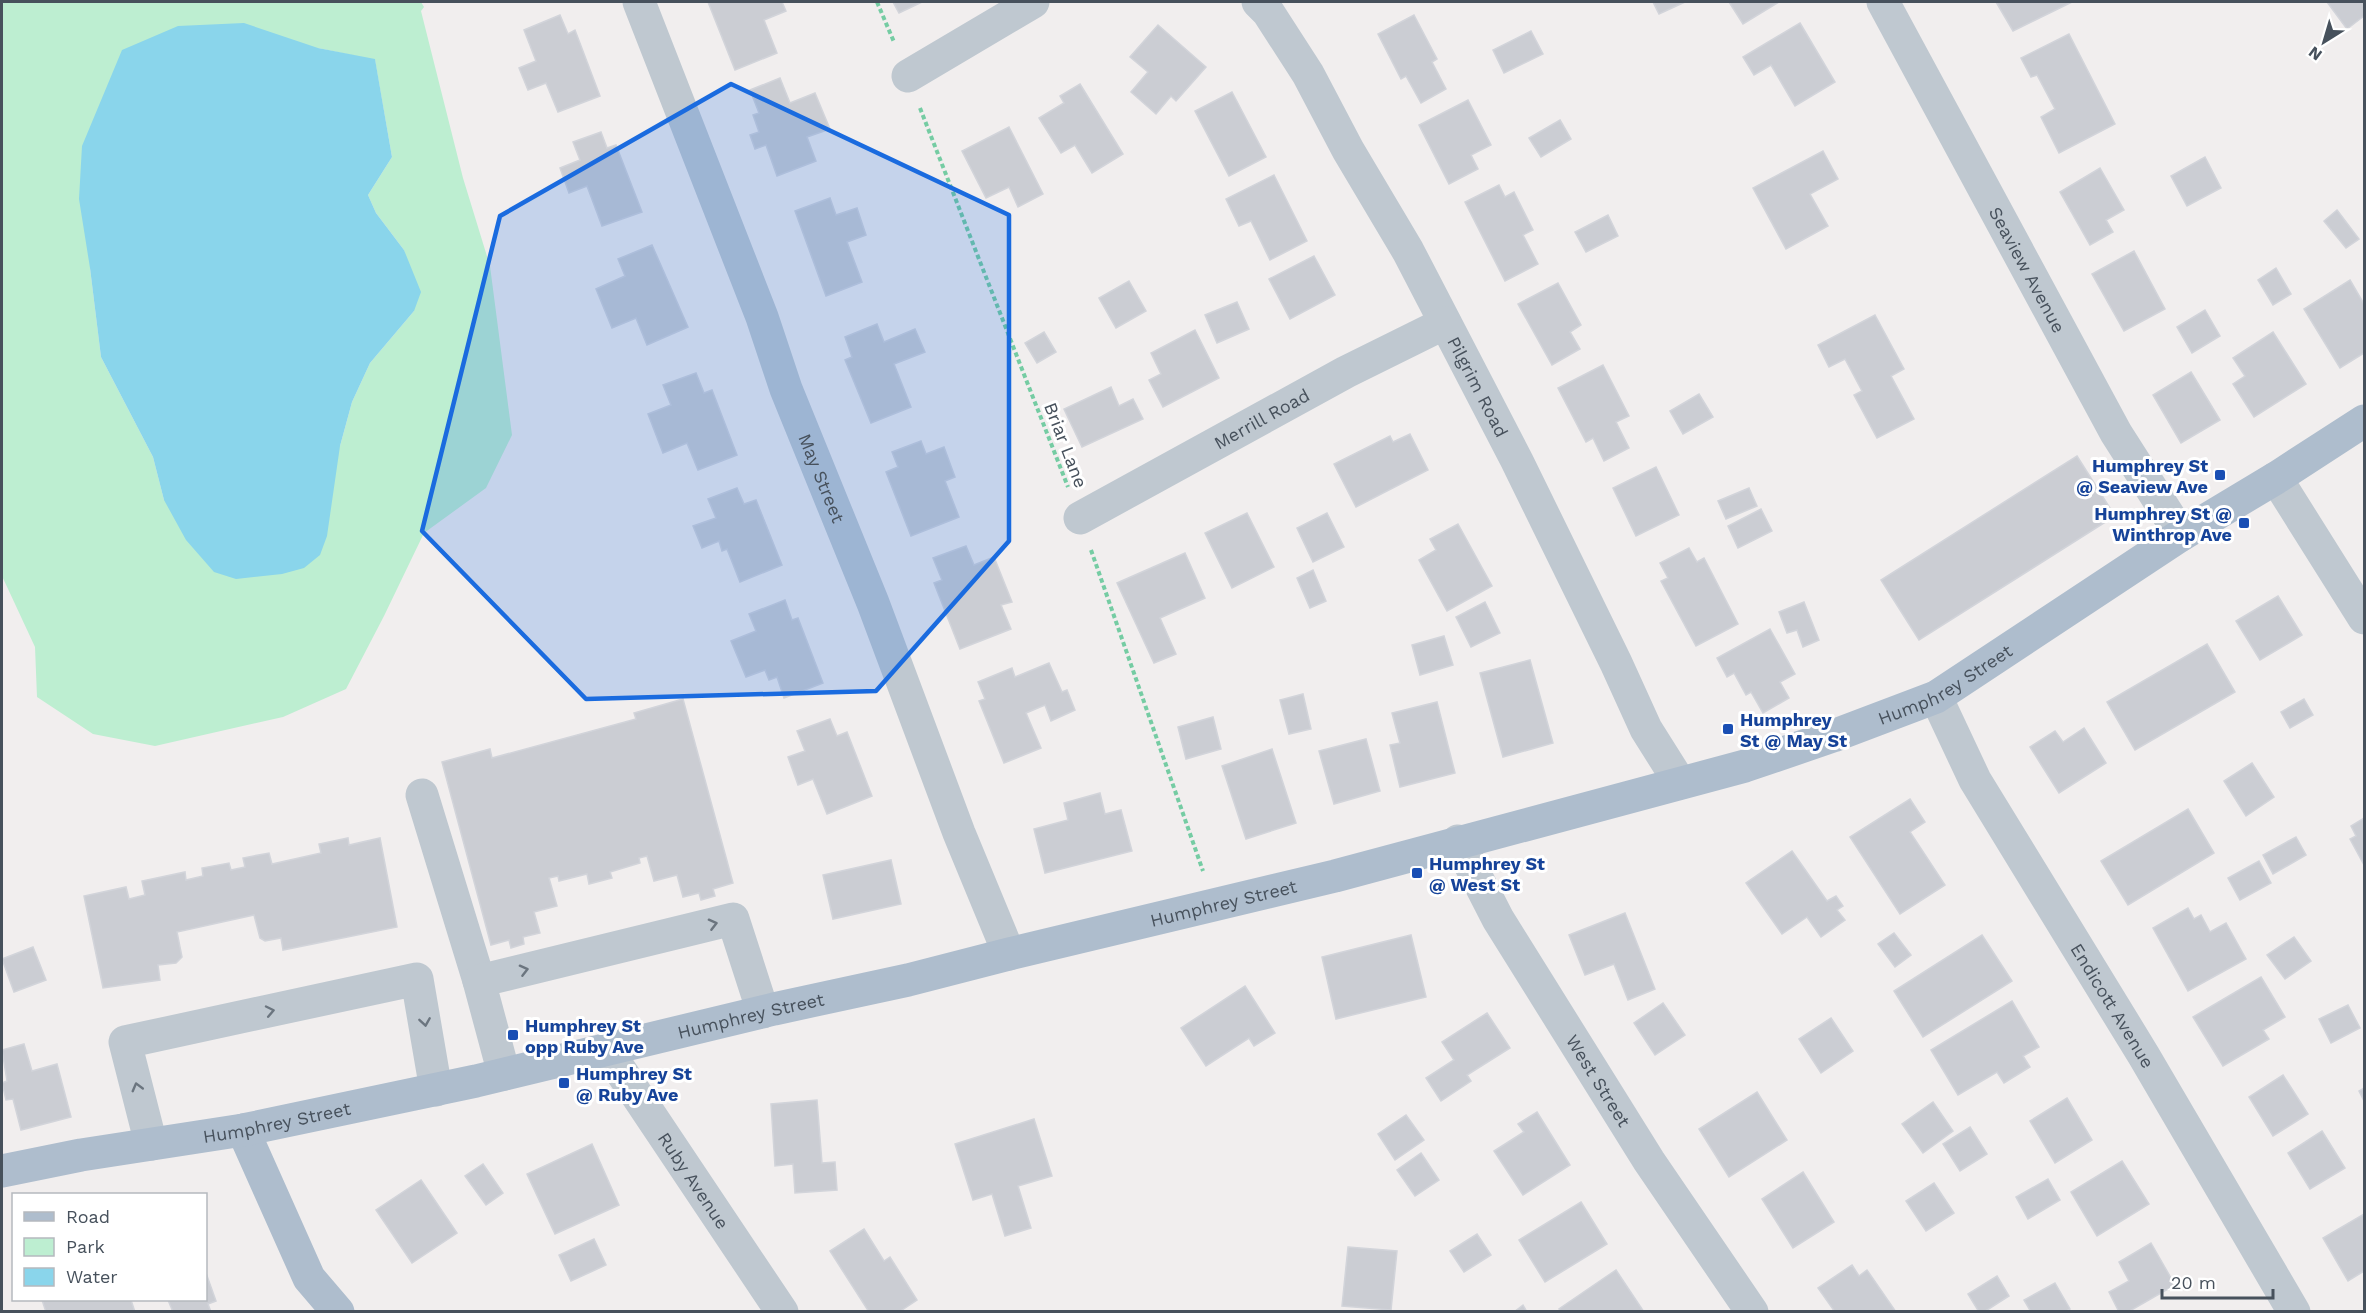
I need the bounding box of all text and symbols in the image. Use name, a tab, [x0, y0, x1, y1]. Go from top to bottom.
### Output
north arrow	[2294, 12, 2354, 72]
text: N	[2305, 42, 2326, 65]
street label: Seaview Avenue	[1985, 203, 2070, 336]
street label: Pilgrim Road	[1444, 333, 1513, 440]
street label: Merrill Road	[1210, 384, 1313, 453]
street label: Briar Lane	[1040, 399, 1092, 491]
street label: May Street	[795, 430, 850, 526]
place label: Humphrey St @ Seaview Ave	[2076, 455, 2208, 497]
marker: Humphrey St @ Seaview Ave	[2213, 468, 2227, 482]
place label: Humphrey St @ Winthrop Ave	[2094, 503, 2232, 545]
marker: Humphrey St @ Winthrop Ave	[2237, 516, 2251, 530]
street label: Humphrey Street	[1875, 639, 2016, 729]
place label: Humphrey St @ May St	[1740, 709, 1847, 751]
marker: Humphrey St @ May St	[1721, 722, 1735, 736]
place label: Humphrey St @ West St	[1429, 853, 1545, 895]
marker: Humphrey St @ West St	[1410, 866, 1424, 880]
street label: Humphrey Street	[1148, 875, 1299, 930]
one-way arrow	[708, 919, 718, 932]
street label: Endicott Avenue	[2067, 939, 2159, 1072]
one-way arrow	[519, 964, 529, 977]
street label: Humphrey Street	[675, 988, 826, 1043]
one-way arrow	[264, 1005, 274, 1018]
place label: Humphrey St opp Ruby Ave	[525, 1015, 644, 1057]
one-way arrow	[418, 1017, 430, 1027]
marker: Humphrey St opp Ruby Ave	[506, 1028, 520, 1042]
street label: West Street	[1562, 1031, 1636, 1131]
place label: Humphrey St @ Ruby Ave	[576, 1063, 692, 1105]
marker: Humphrey St @ Ruby Ave	[557, 1076, 571, 1090]
one-way arrow	[131, 1083, 144, 1093]
street label: Humphrey Street	[201, 1097, 353, 1147]
street label: Ruby Avenue	[654, 1128, 734, 1233]
legend	[12, 1193, 207, 1301]
text: Road	[66, 1206, 110, 1227]
text: Park	[66, 1236, 105, 1257]
scale bar	[2162, 1262, 2273, 1300]
text: Water	[66, 1266, 118, 1287]
text: 20 m	[2171, 1272, 2216, 1293]

